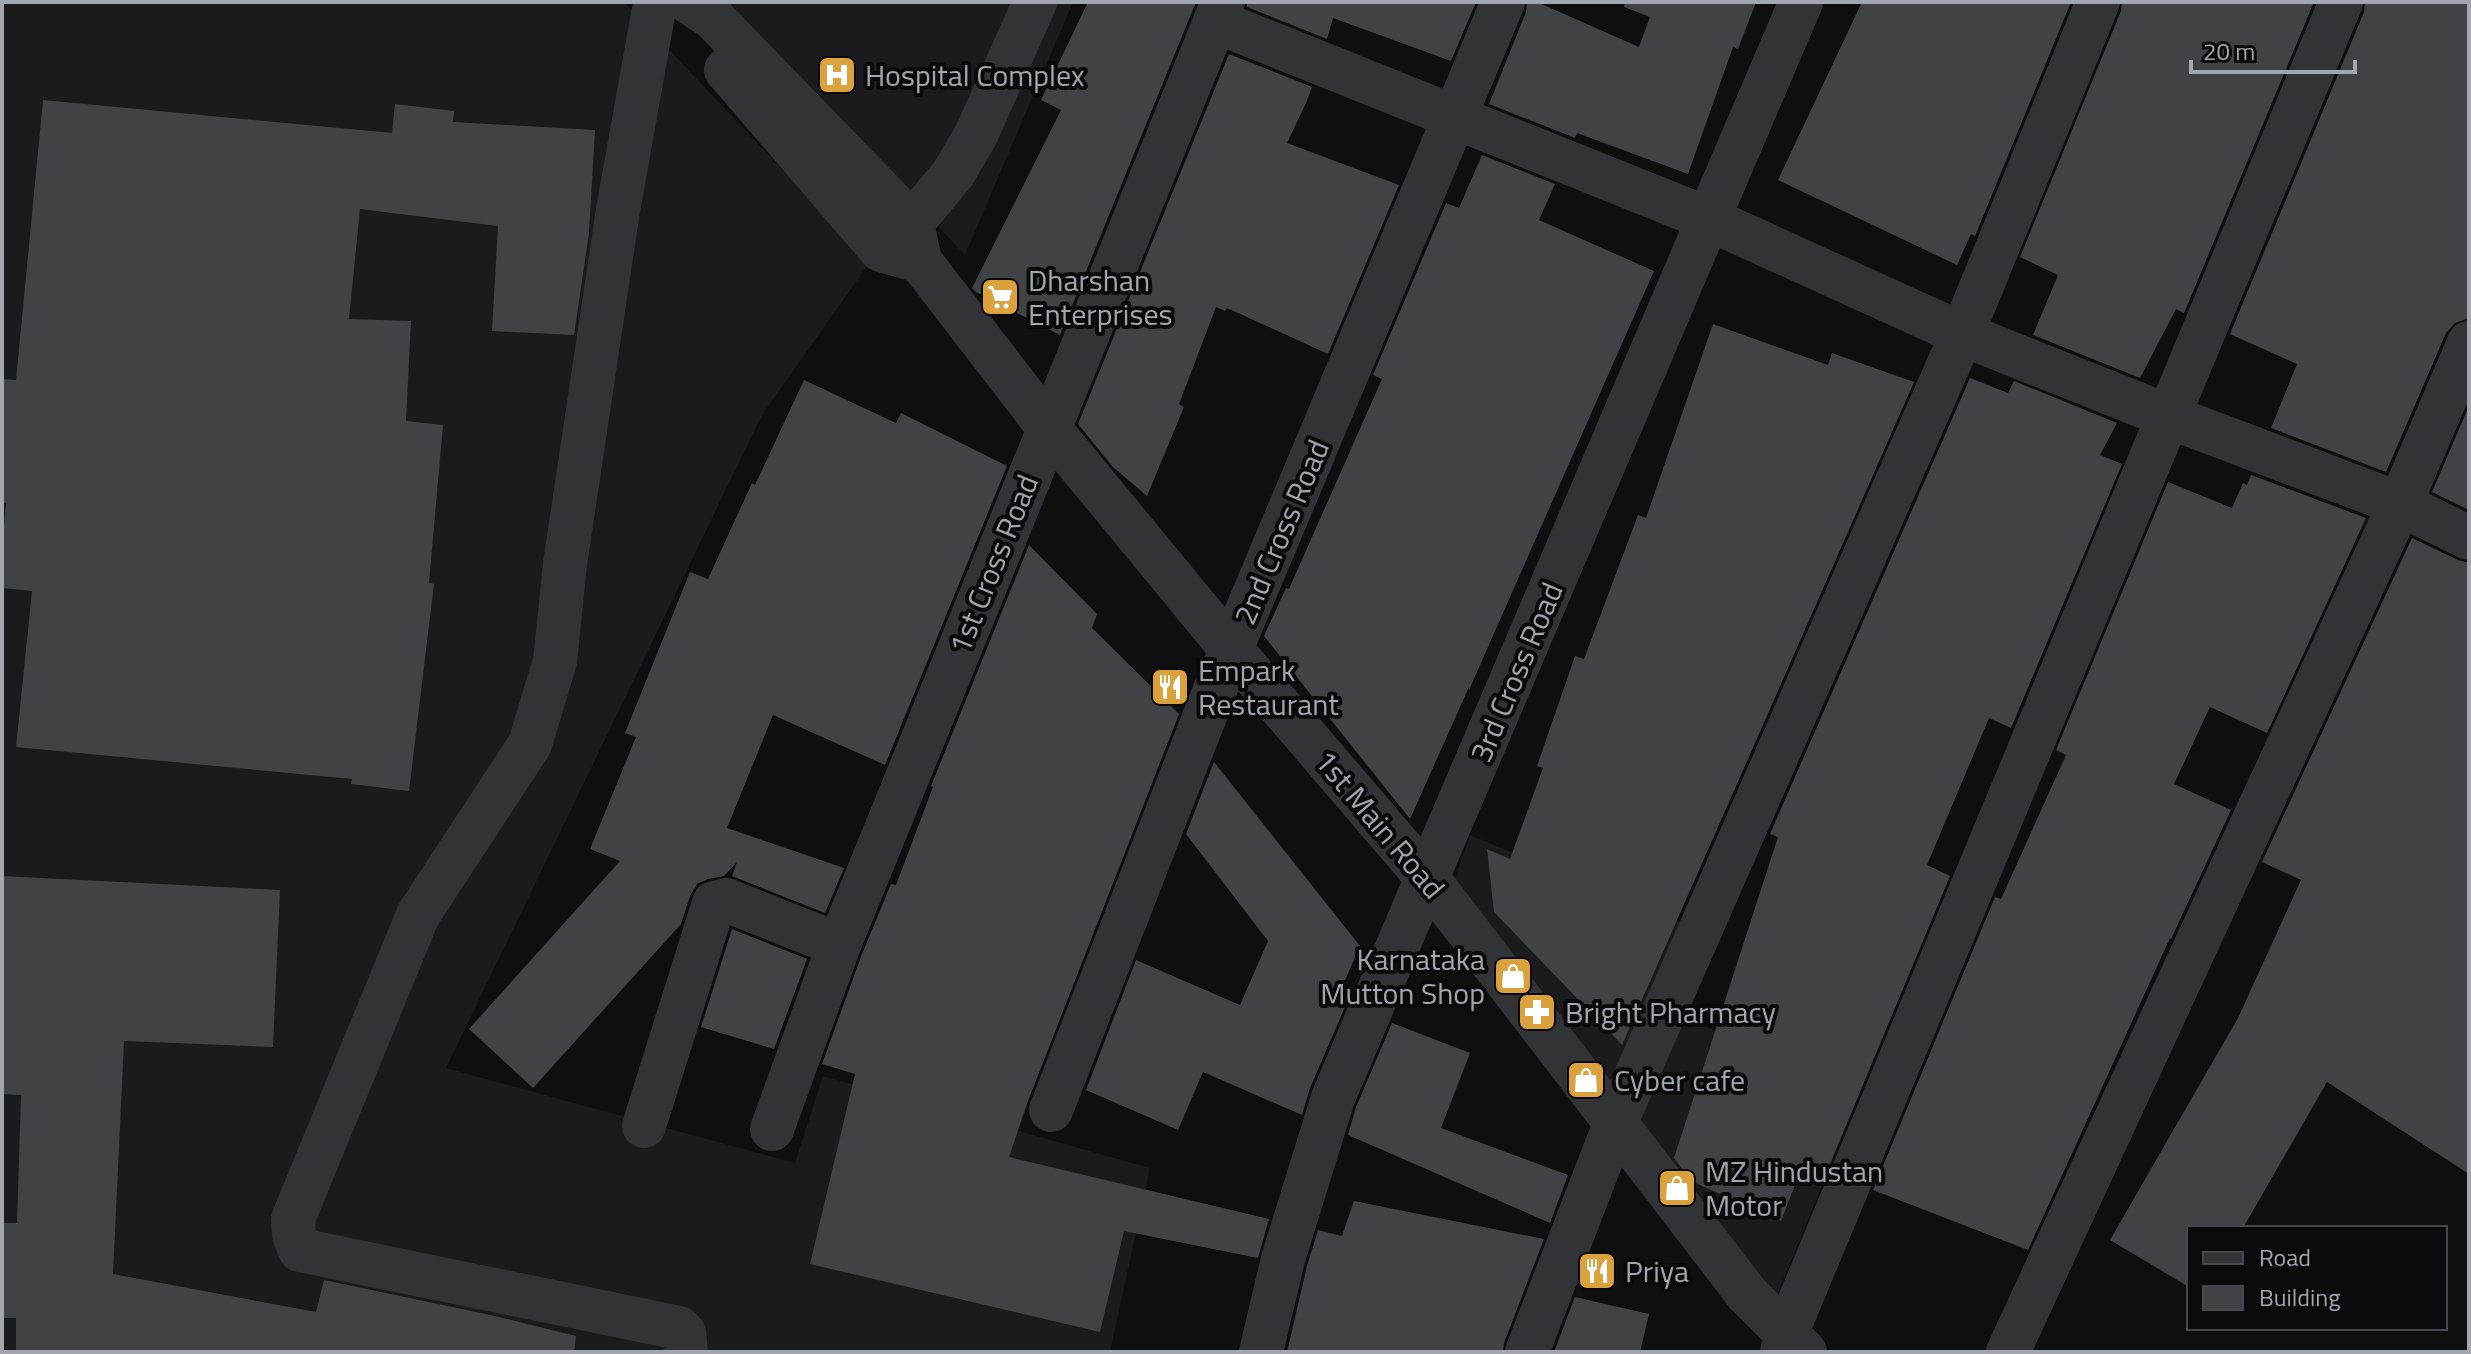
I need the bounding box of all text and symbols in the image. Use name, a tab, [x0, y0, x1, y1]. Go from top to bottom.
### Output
scale bar	[2191, 24, 2355, 74]
text: 20 m	[2203, 33, 2255, 69]
place label: Hospital Complex	[865, 52, 1085, 98]
hospital icon: Hospital Complex	[816, 54, 858, 96]
place label: Dharshan Enterprises	[1028, 257, 1172, 337]
supermarket icon: Dharshan Enterprises	[979, 276, 1021, 318]
street label: 2nd Cross Road	[1221, 432, 1341, 632]
street label: 1st Cross Road	[936, 468, 1050, 660]
street label: 3rd Cross Road	[1458, 575, 1574, 769]
place label: Empark Restaurant	[1198, 647, 1339, 727]
restaurant icon: Empark Restaurant	[1149, 666, 1191, 708]
street label: 1st Main Road	[1304, 739, 1456, 909]
place label: Karnataka Mutton Shop	[1320, 936, 1485, 1016]
shop icon: Karnataka Mutton Shop	[1492, 955, 1534, 997]
place label: Bright Pharmacy	[1565, 989, 1776, 1035]
pharmacy icon: Bright Pharmacy	[1516, 991, 1558, 1033]
place label: Cyber cafe	[1614, 1057, 1745, 1103]
shop icon: Cyber cafe	[1565, 1059, 1607, 1101]
place label: MZ Hindustan Motor	[1705, 1148, 1883, 1228]
shop icon: MZ Hindustan Motor	[1656, 1167, 1698, 1209]
legend	[2187, 1226, 2447, 1330]
text: Road	[2259, 1239, 2311, 1275]
place label: Priya	[1625, 1248, 1689, 1294]
restaurant icon: Priya	[1576, 1250, 1618, 1292]
text: Building	[2259, 1279, 2341, 1315]

